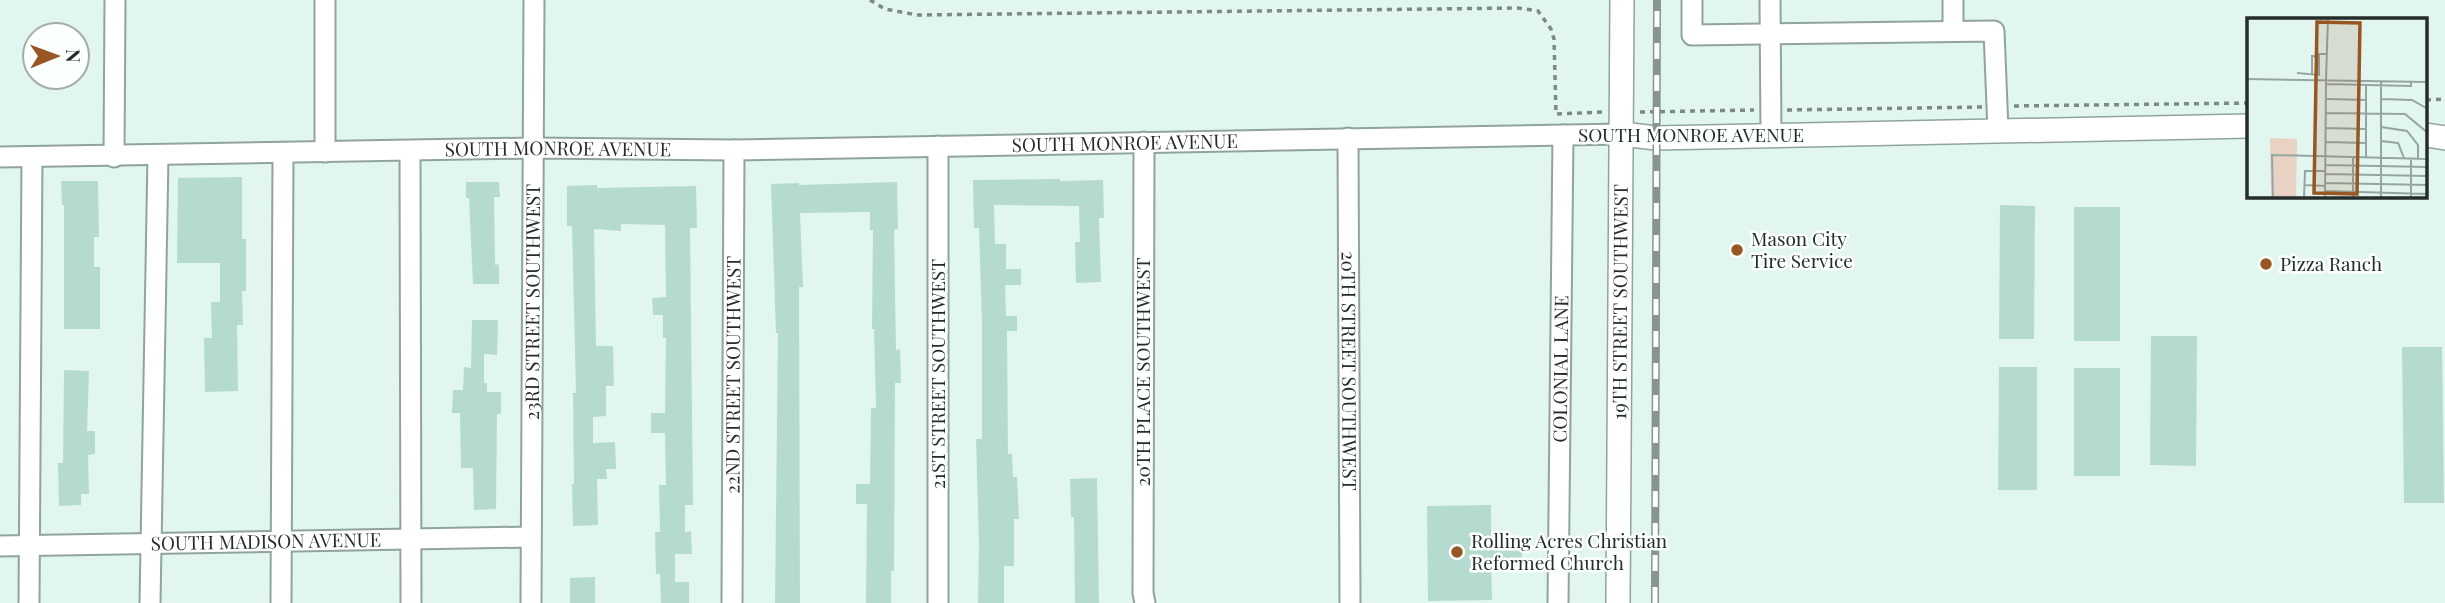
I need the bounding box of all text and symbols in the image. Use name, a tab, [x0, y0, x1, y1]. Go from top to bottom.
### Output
inset map	[2247, 18, 2428, 198]
north arrow	[21, 21, 91, 91]
text: N	[61, 49, 87, 63]
street label: SOUTH MONROE AVENUE	[1578, 121, 1804, 147]
street label: SOUTH MONROE AVENUE	[1011, 127, 1238, 157]
street label: SOUTH MONROE AVENUE	[445, 134, 671, 161]
street label: 23RD STREET SOUTHWEST	[518, 184, 545, 420]
street label: 19TH STREET SOUTHWEST	[1605, 184, 1633, 420]
place label: Mason City Tire Service	[1751, 225, 1853, 273]
marker: Mason City Tire Service	[1729, 242, 1745, 258]
place label: Pizza Ranch	[2280, 250, 2382, 276]
street label: 20TH STREET SOUTHWEST	[1336, 251, 1364, 491]
street label: 22ND STREET SOUTHWEST	[718, 256, 746, 494]
marker: Pizza Ranch	[2258, 256, 2274, 272]
street label: 20TH PLACE SOUTHWEST	[1129, 257, 1155, 487]
street label: 21ST STREET SOUTHWEST	[924, 259, 950, 489]
street label: COLONIAL LANE	[1546, 295, 1573, 443]
street label: SOUTH MADISON AVENUE	[150, 526, 381, 555]
place label: Rolling Acres Christian Reformed Church	[1471, 527, 1668, 575]
marker: Rolling Acres Christian Reformed Church	[1449, 544, 1465, 560]

